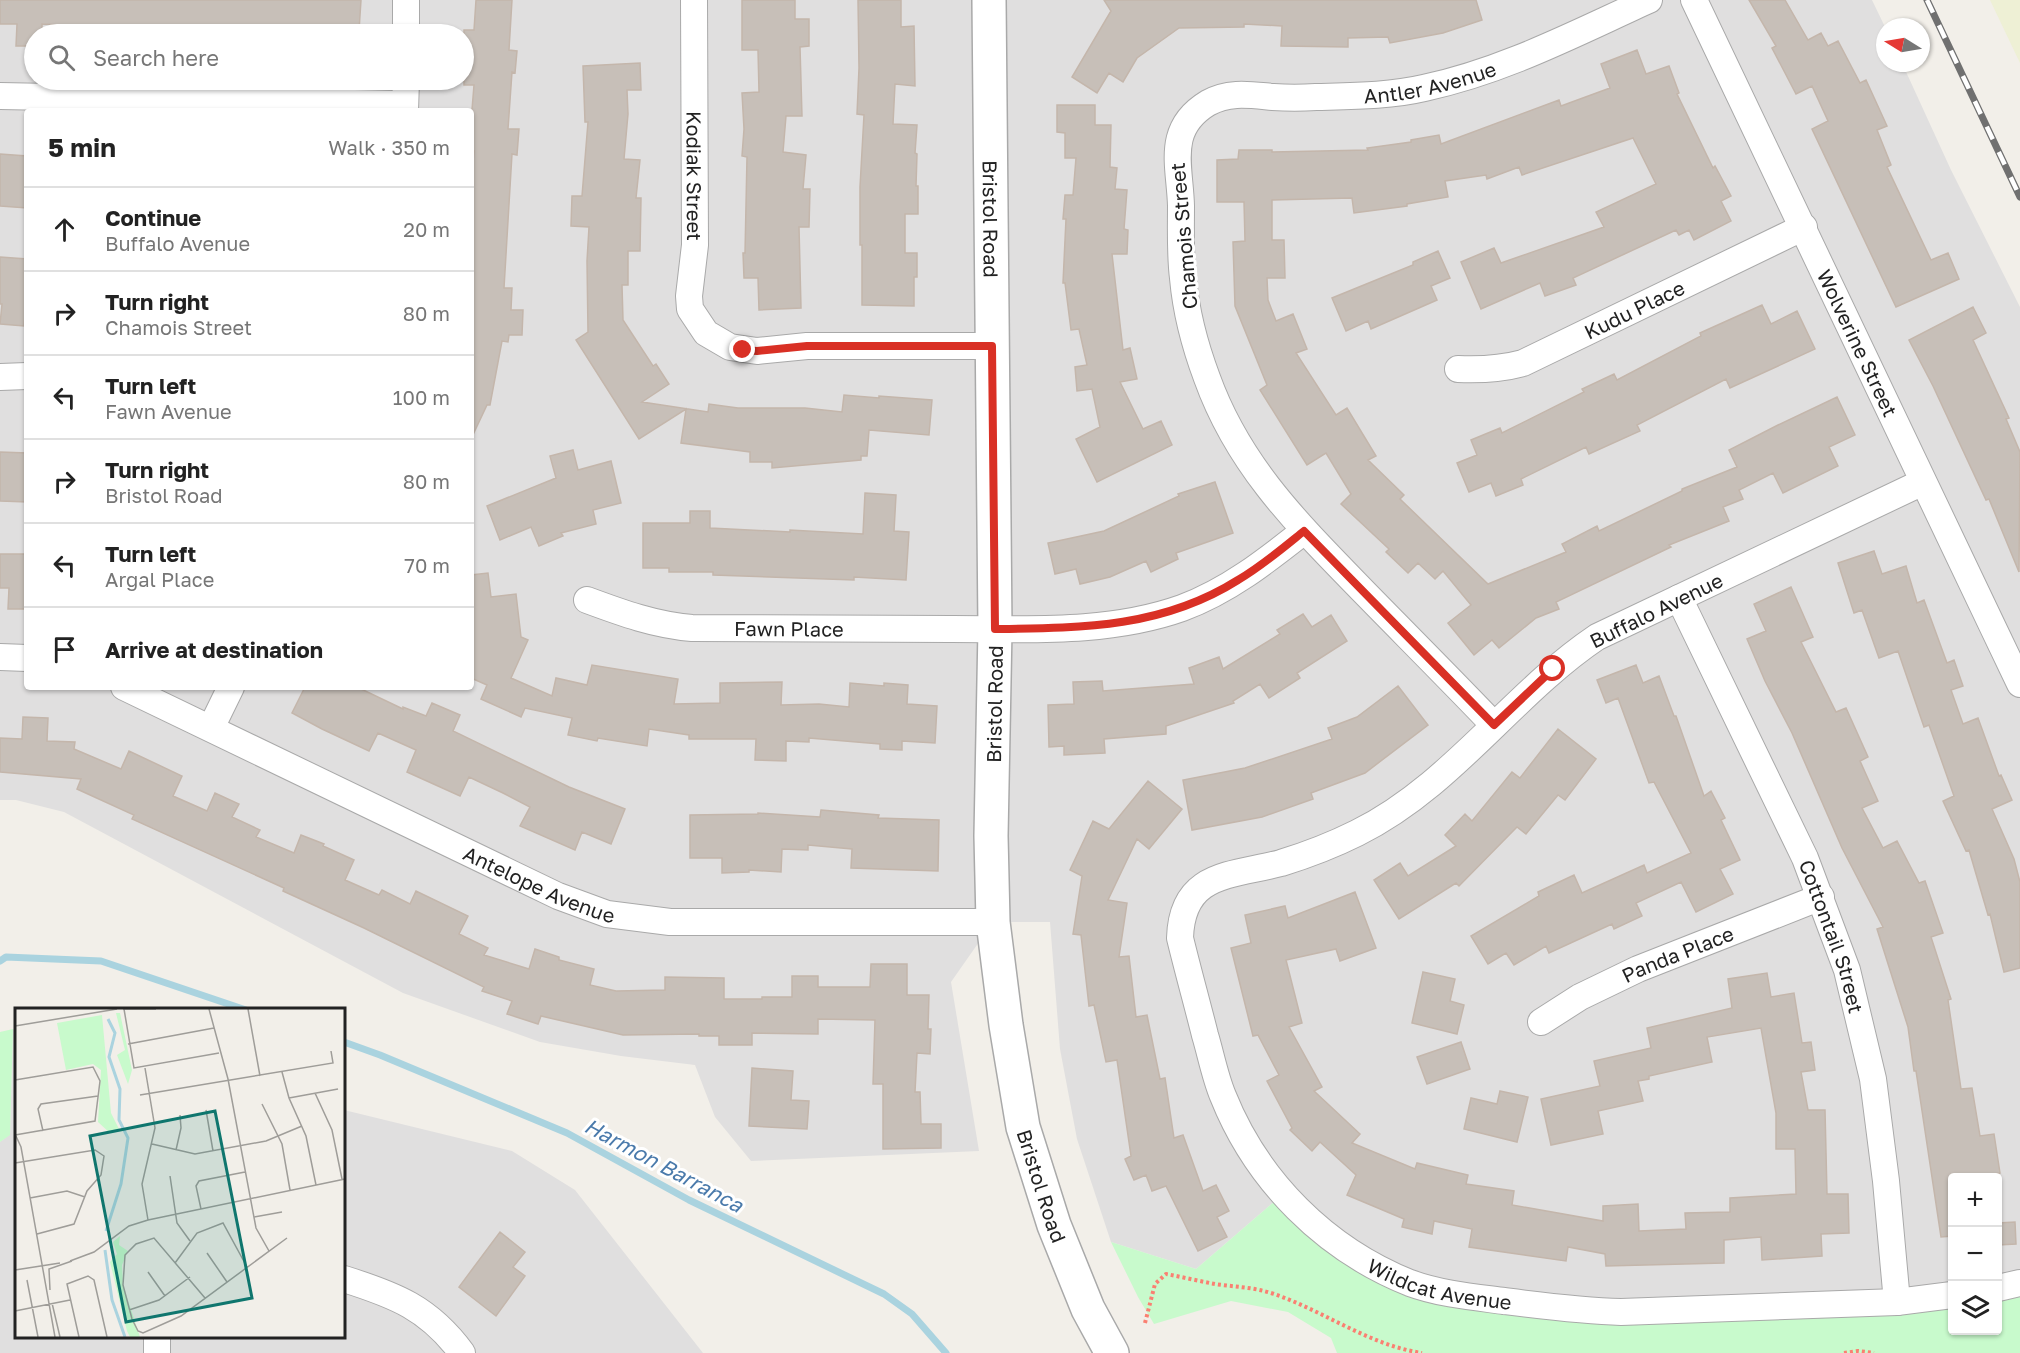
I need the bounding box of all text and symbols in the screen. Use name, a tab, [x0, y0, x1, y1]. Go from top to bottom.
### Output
north arrow	[1876, 18, 1930, 72]
search box	[24, 24, 474, 90]
icon: search	[45, 41, 78, 74]
text: Search here	[93, 44, 219, 71]
street label: Antler Avenue	[1363, 56, 1499, 108]
street label: Kodiak Street	[682, 111, 707, 241]
text: 5 min	[48, 132, 116, 163]
text: Walk · 350 m	[328, 135, 450, 159]
street label: Bristol Road	[979, 160, 1004, 278]
street label: Chamois Street	[1165, 162, 1201, 310]
text: Continue	[105, 204, 201, 231]
icon: ahead	[48, 213, 81, 246]
text: 20 m	[403, 217, 450, 241]
text: Buffalo Avenue	[105, 231, 250, 255]
street label: Wolverine Street	[1813, 265, 1903, 420]
street label: Kudu Place	[1580, 275, 1688, 344]
text: Turn right	[105, 288, 209, 315]
icon: right	[48, 297, 81, 330]
text: 80 m	[403, 301, 450, 325]
text: Chamois Street	[105, 315, 252, 339]
route end	[729, 336, 755, 362]
text: Turn left	[105, 372, 196, 399]
icon: left	[48, 381, 81, 414]
text: 100 m	[393, 385, 450, 409]
text: Fawn Avenue	[105, 399, 232, 423]
text: Turn right	[105, 456, 209, 483]
icon: right	[48, 465, 81, 498]
text: 80 m	[403, 469, 450, 493]
text: Bristol Road	[105, 483, 223, 507]
text: Turn left	[105, 540, 196, 567]
icon: left	[48, 549, 81, 582]
text: 70 m	[404, 553, 450, 577]
text: Argal Place	[105, 567, 214, 591]
street label: Buffalo Avenue	[1586, 567, 1726, 653]
street label: Fawn Place	[734, 616, 844, 641]
icon: arrive	[48, 633, 81, 666]
text: Arrive at destination	[105, 636, 323, 663]
street label: Bristol Road	[981, 645, 1007, 763]
route start	[1539, 655, 1565, 681]
street label: Antelope Avenue	[460, 840, 616, 927]
street label: Cottontail Street	[1795, 856, 1869, 1015]
street label: Panda Place	[1617, 921, 1737, 987]
inset map	[15, 1008, 345, 1338]
water label: Harmon Barranca	[580, 1112, 749, 1218]
street label: Bristol Road	[1012, 1126, 1072, 1246]
map controls	[1948, 1173, 2002, 1335]
button: +	[1948, 1173, 2002, 1227]
button: −	[1948, 1227, 2002, 1281]
street label: Wildcat Avenue	[1364, 1253, 1513, 1314]
button: layers	[1948, 1281, 2002, 1335]

